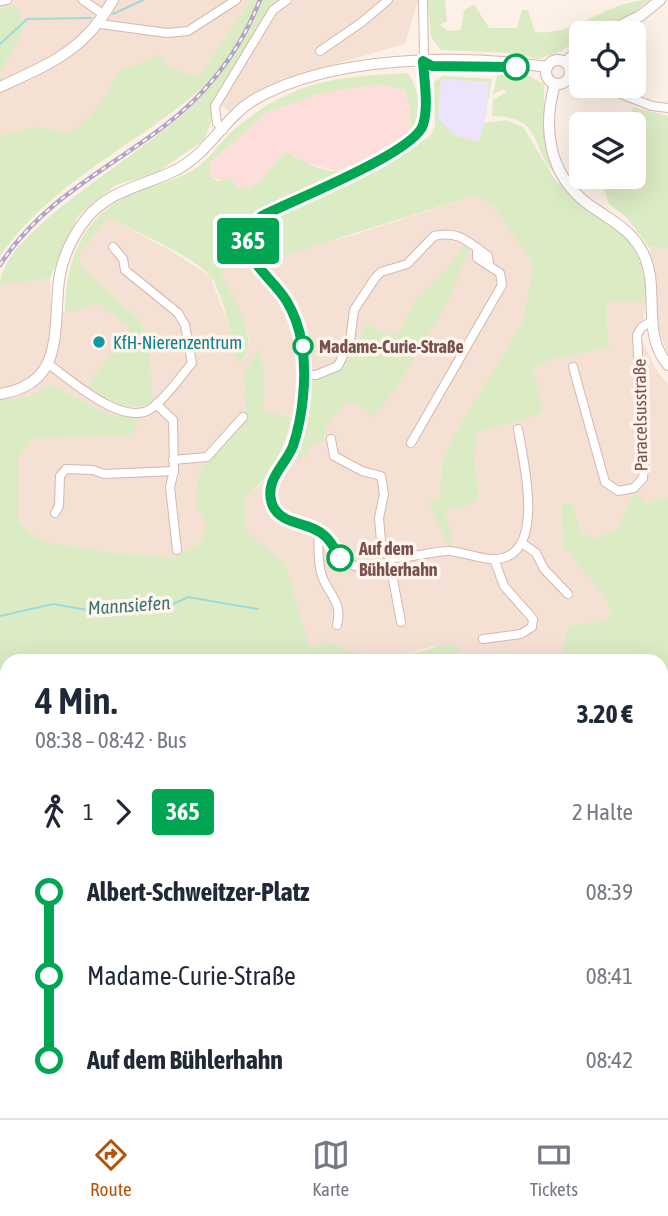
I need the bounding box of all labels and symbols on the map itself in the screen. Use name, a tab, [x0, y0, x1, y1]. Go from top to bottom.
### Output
unlabelled marker	[503, 54, 529, 80]
line badge: 365	[208, 218, 288, 264]
place label: KfH-Nierenzentrum	[113, 332, 242, 353]
marker: KfH-Nierenzentrum	[91, 334, 107, 350]
marker: Madame-Curie-Straße	[293, 336, 313, 356]
place label: Madame-Curie-Straße	[319, 336, 464, 357]
street label: Paracelsusstraße	[629, 358, 651, 472]
place label: Auf dem Bühlerhahn	[358, 538, 438, 580]
marker: Auf dem Bühlerhahn	[327, 545, 353, 571]
water label: Mannsiefen	[87, 591, 171, 619]

